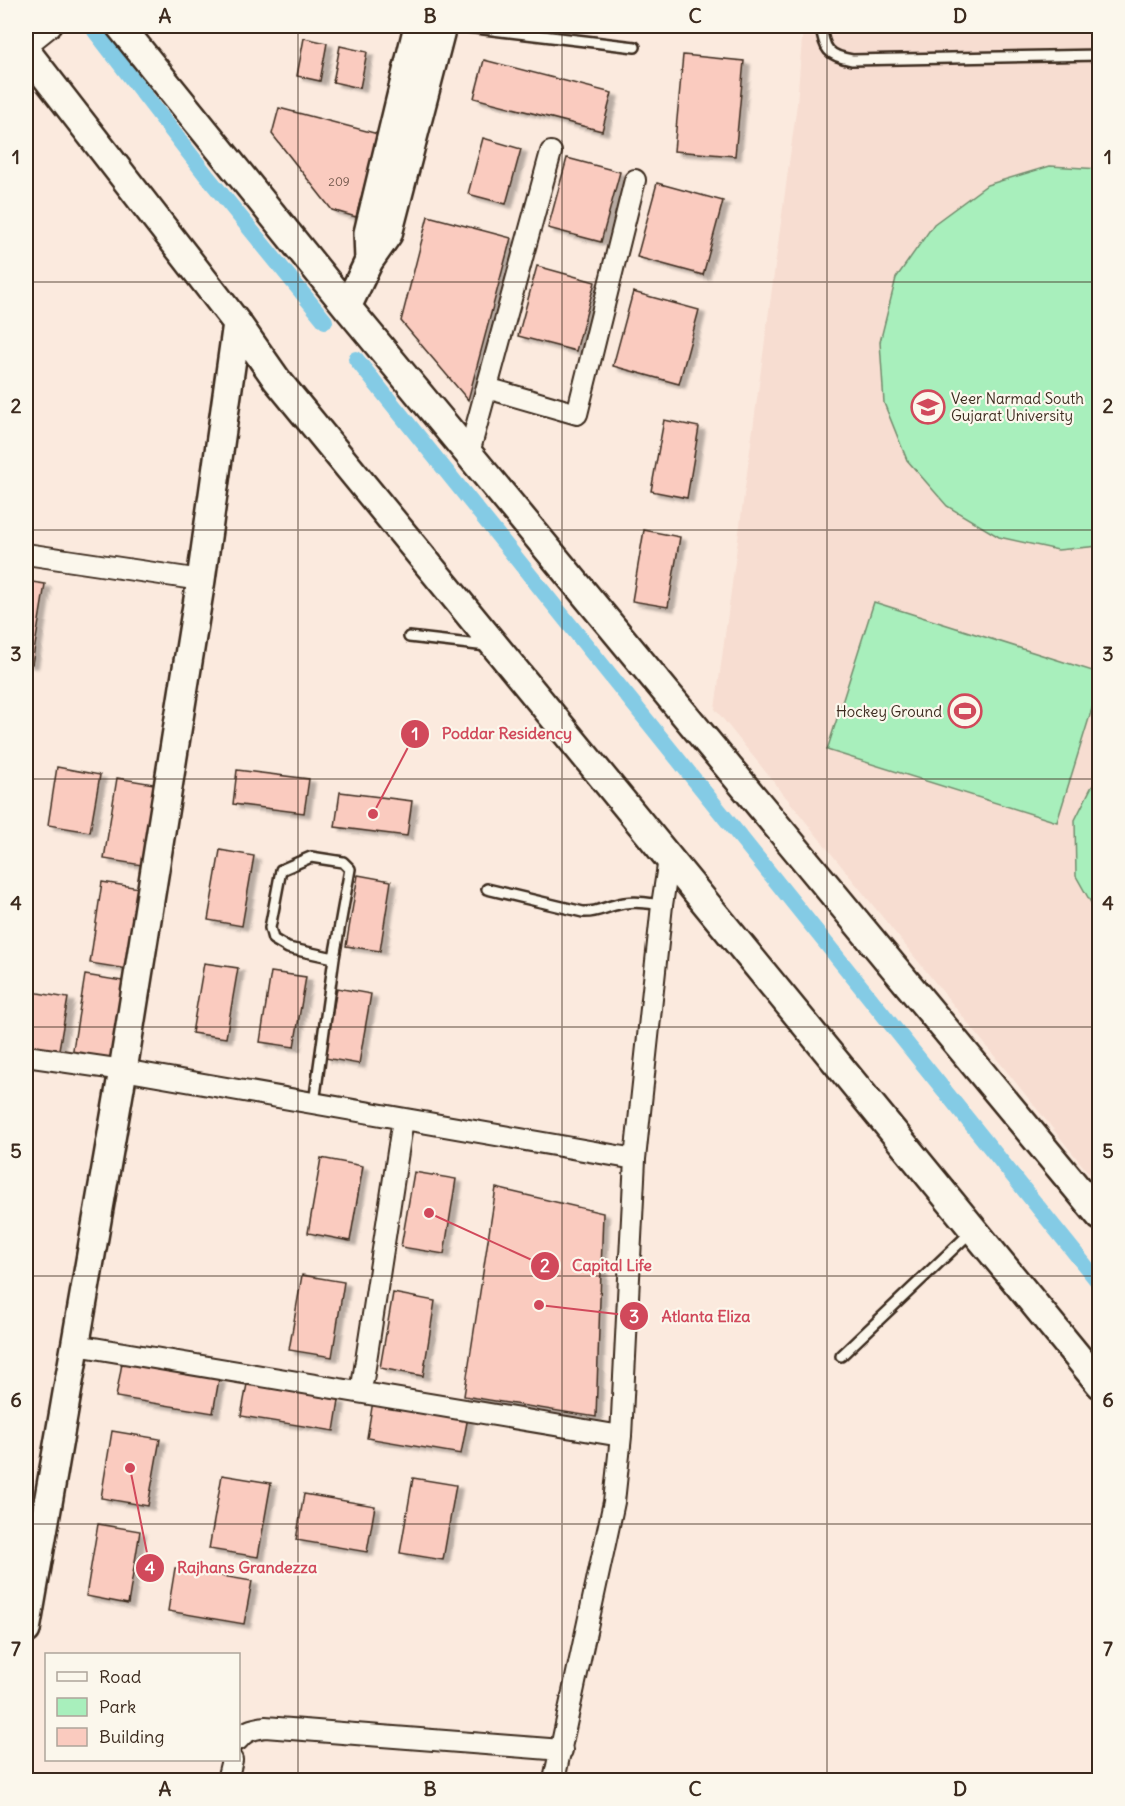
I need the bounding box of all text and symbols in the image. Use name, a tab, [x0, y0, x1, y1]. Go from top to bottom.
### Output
text: A	[159, 3, 172, 28]
text: B	[423, 3, 437, 28]
text: C	[688, 3, 702, 28]
text: D	[953, 3, 967, 28]
text: 1	[12, 144, 20, 169]
text: 1	[1104, 144, 1112, 169]
house number: 209	[328, 174, 350, 189]
school or university icon: Veer Narmad South Gujarat University	[910, 389, 946, 425]
place label: Veer Narmad South Gujarat University	[951, 389, 1084, 425]
text: 2	[11, 393, 22, 418]
text: 2	[1103, 393, 1114, 418]
text: 3	[10, 641, 22, 666]
text: 3	[1102, 641, 1114, 666]
sports icon: Hockey Ground	[947, 693, 983, 729]
place label: Hockey Ground	[836, 702, 942, 721]
callout: Poddar Residency	[400, 717, 584, 751]
text: 1	[411, 722, 419, 745]
text: Poddar Residency	[442, 723, 572, 744]
text: 4	[10, 890, 22, 915]
text: 4	[1102, 890, 1114, 915]
text: 5	[10, 1138, 22, 1163]
text: 5	[1102, 1138, 1114, 1163]
callout: Capital Life	[530, 1249, 664, 1283]
text: 2	[540, 1254, 550, 1277]
text: Capital Life	[572, 1255, 652, 1276]
callout: Atlanta Eliza	[619, 1299, 762, 1333]
text: 3	[629, 1305, 639, 1328]
text: Atlanta Eliza	[662, 1306, 750, 1326]
text: 6	[10, 1387, 22, 1412]
text: 6	[1102, 1387, 1114, 1412]
callout: Rajhans Grandezza	[135, 1551, 329, 1585]
text: 4	[145, 1556, 156, 1579]
text: Rajhans Grandezza	[177, 1557, 317, 1577]
text: 7	[11, 1636, 21, 1661]
text: 7	[1103, 1636, 1113, 1661]
legend	[45, 1653, 240, 1761]
text: Road	[99, 1665, 142, 1688]
text: Park	[99, 1695, 136, 1718]
text: Building	[99, 1725, 164, 1748]
text: A	[159, 1776, 172, 1801]
text: B	[423, 1776, 437, 1801]
text: C	[688, 1776, 702, 1801]
text: D	[953, 1776, 967, 1801]

